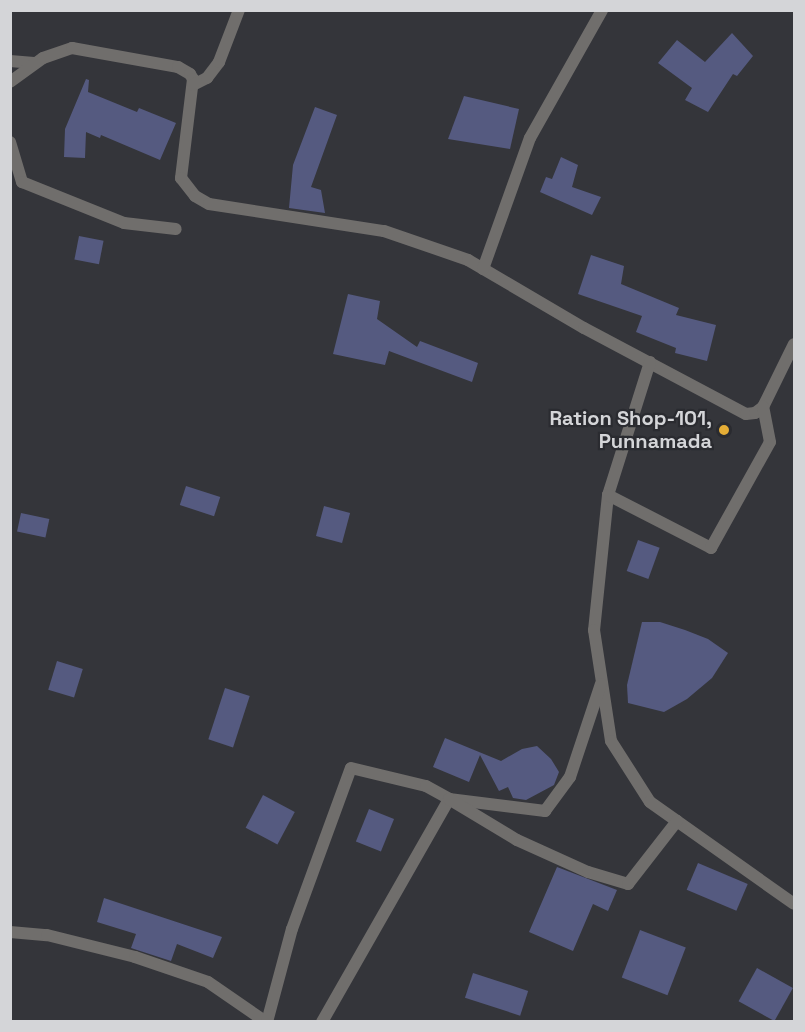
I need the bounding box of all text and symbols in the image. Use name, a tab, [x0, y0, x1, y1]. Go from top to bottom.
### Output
place label: Ration Shop-101, Punnamada	[549, 406, 712, 453]
marker: Ration Shop-101, Punnamada	[717, 423, 731, 437]

